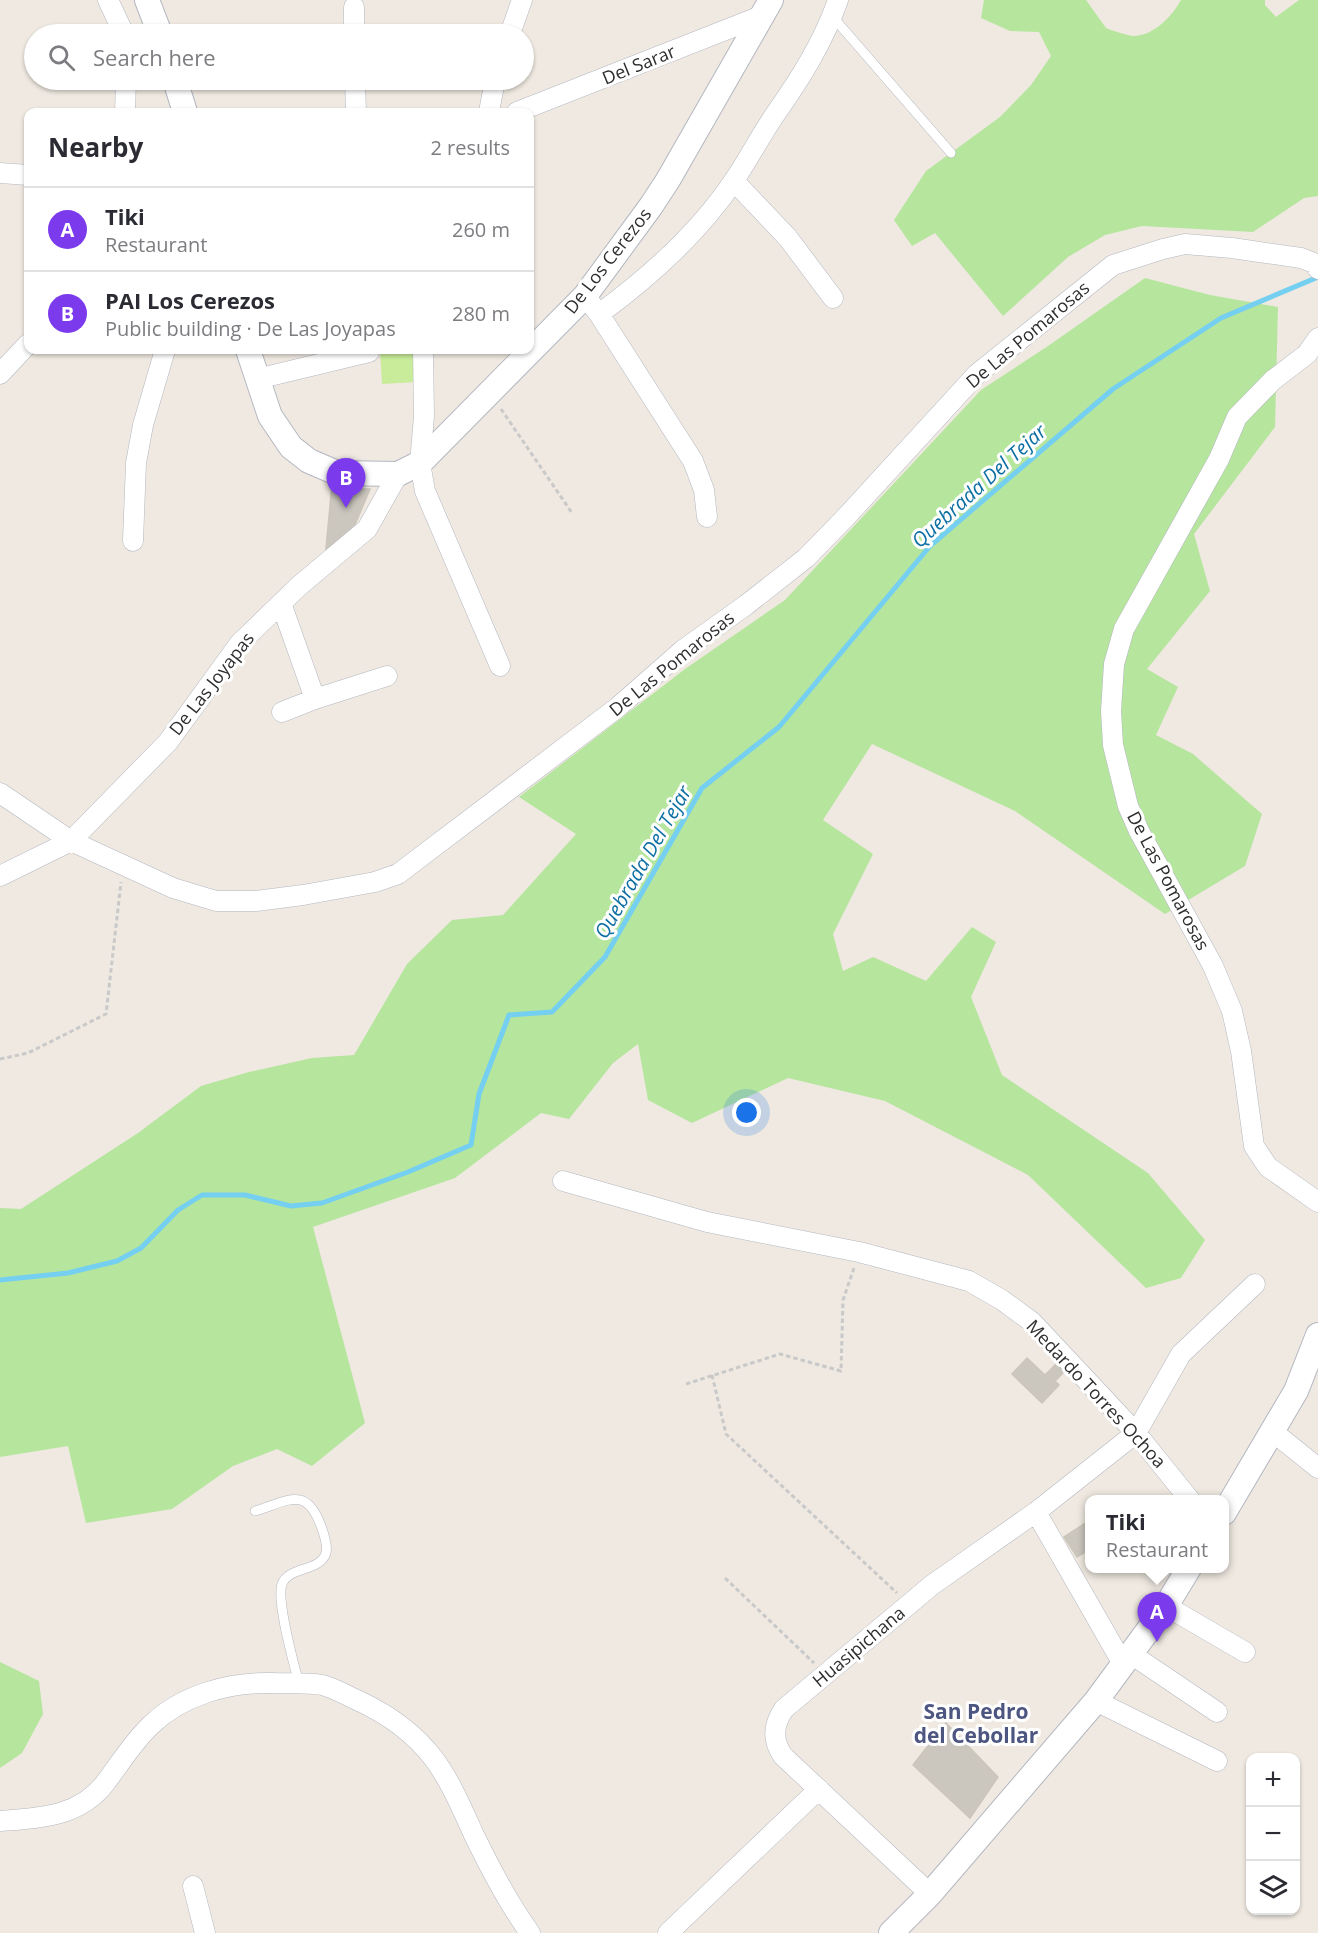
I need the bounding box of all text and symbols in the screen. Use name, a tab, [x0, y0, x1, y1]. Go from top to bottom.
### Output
search box	[24, 24, 534, 90]
street label: Del Sarar	[598, 38, 679, 90]
icon: search	[45, 41, 78, 74]
text: Search here	[93, 42, 216, 72]
text: Nearby	[48, 129, 143, 165]
text: 2 results	[430, 134, 510, 161]
text: Tiki	[105, 201, 145, 231]
street label: De Los Cerezos	[558, 203, 656, 318]
text: A	[61, 216, 74, 243]
text: 260 m	[452, 216, 510, 243]
text: Restaurant	[105, 231, 207, 258]
street label: De Las Pomarosas	[961, 275, 1094, 393]
text: PAI Los Cerezos	[105, 285, 275, 315]
text: B	[61, 300, 74, 327]
text: 280 m	[452, 300, 510, 327]
text: Public building · De Las Joyapas	[105, 315, 396, 342]
water label: Quebrada Del Tejar	[906, 417, 1053, 553]
pin: B	[326, 458, 366, 508]
street label: De Las Pomarosas	[604, 605, 739, 721]
street label: De Las Joyapas	[163, 627, 259, 740]
water label: Quebrada Del Tejar	[588, 779, 698, 943]
street label: De Las Pomarosas	[1122, 807, 1216, 954]
your location	[732, 1098, 761, 1127]
street label: Medardo Torres Ochoa	[1022, 1314, 1172, 1473]
popup	[1085, 1495, 1229, 1573]
text: Tiki	[1106, 1506, 1146, 1536]
text: Restaurant	[1106, 1536, 1208, 1563]
pin: A	[1138, 1592, 1176, 1642]
street label: Huasipichana	[807, 1600, 910, 1692]
district label: San Pedro del Cebollar	[914, 1697, 1039, 1749]
map controls	[1246, 1753, 1300, 1915]
button: +	[1246, 1753, 1300, 1807]
button: −	[1246, 1807, 1300, 1861]
button: layers	[1246, 1861, 1300, 1915]

